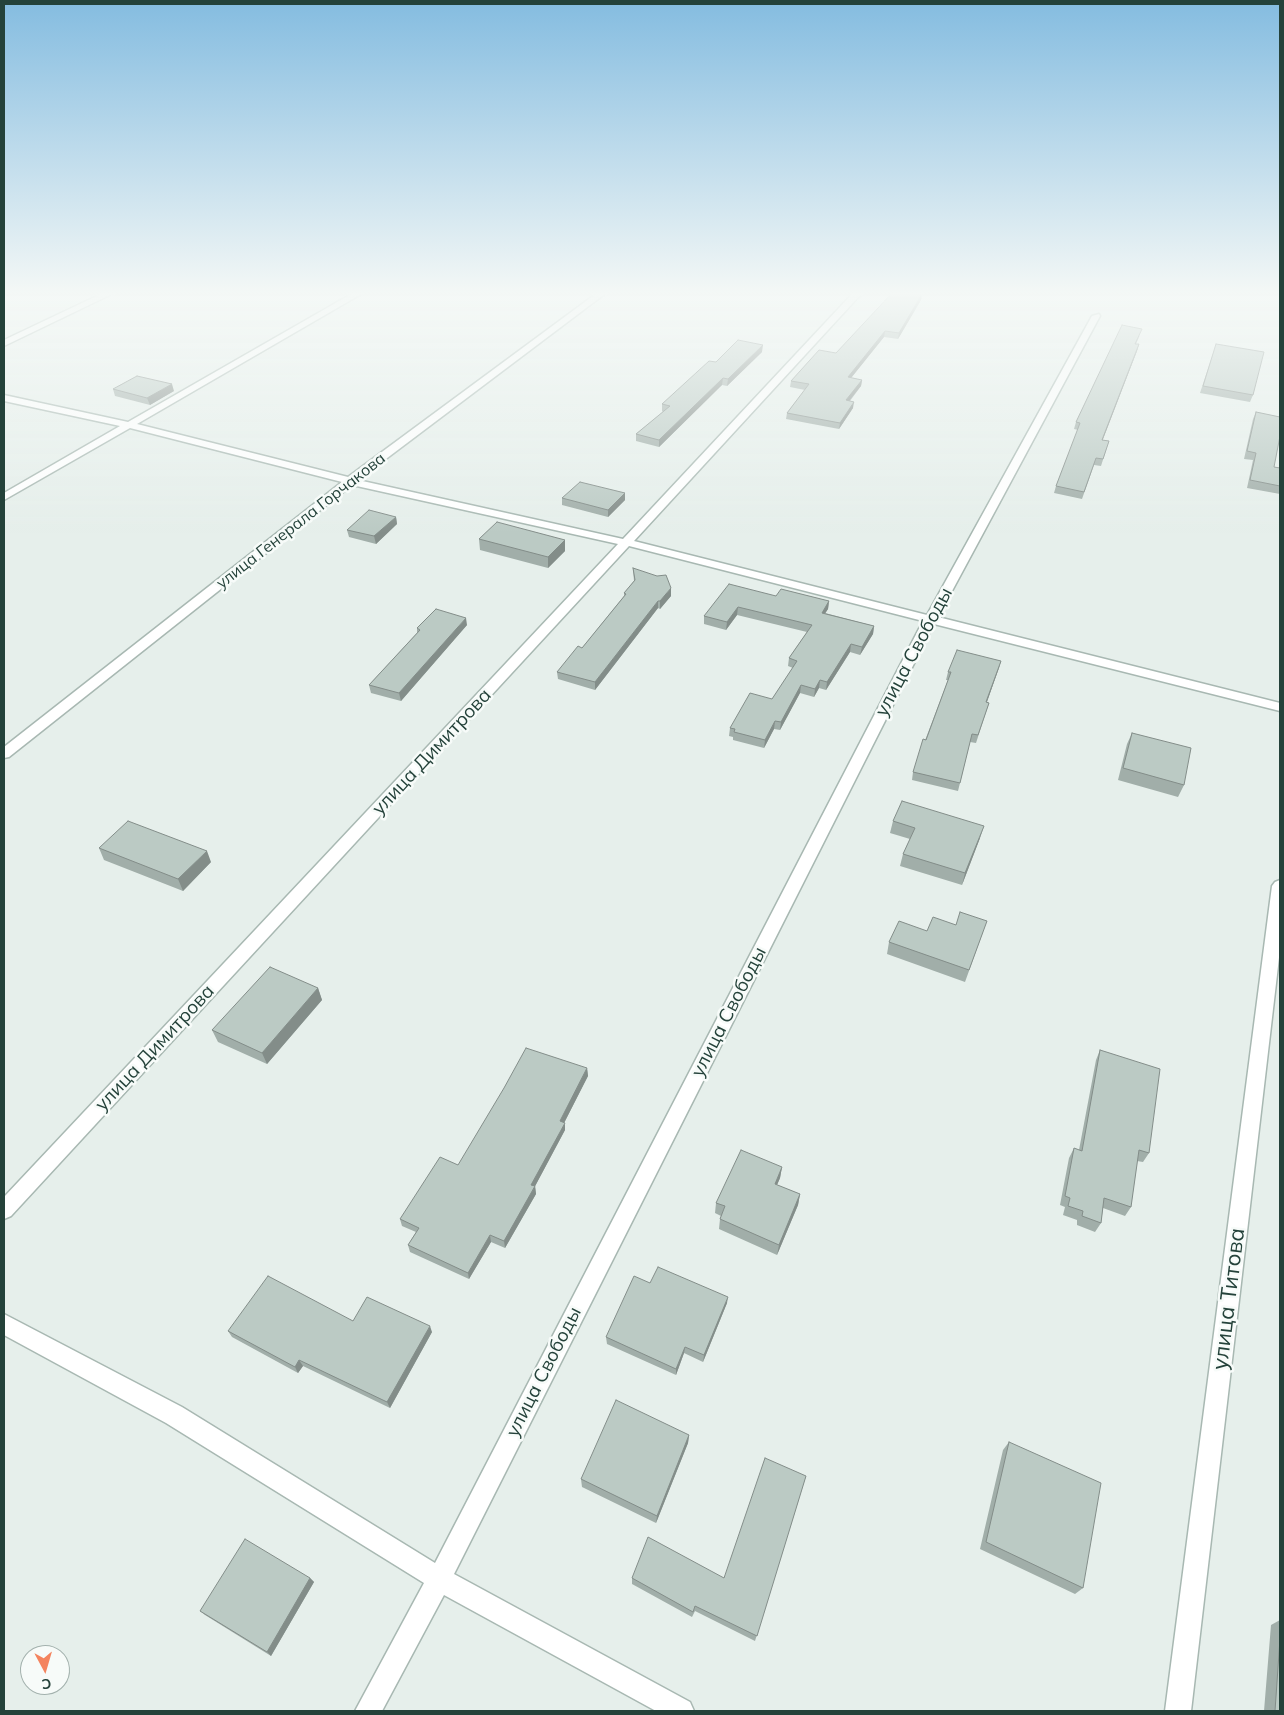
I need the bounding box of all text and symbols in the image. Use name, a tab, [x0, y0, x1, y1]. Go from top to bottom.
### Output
street label: улица Генерала Горчакова	[213, 449, 389, 593]
street label: улица Свободы	[870, 584, 958, 720]
street label: улица Димитрова	[368, 684, 496, 820]
street label: улица Свободы	[686, 943, 772, 1081]
street label: улица Димитрова	[91, 980, 219, 1116]
street label: улица Титова	[1207, 1226, 1251, 1372]
street label: улица Свободы	[501, 1303, 587, 1441]
north arrow	[20, 1645, 70, 1695]
text: С	[41, 1674, 52, 1693]

